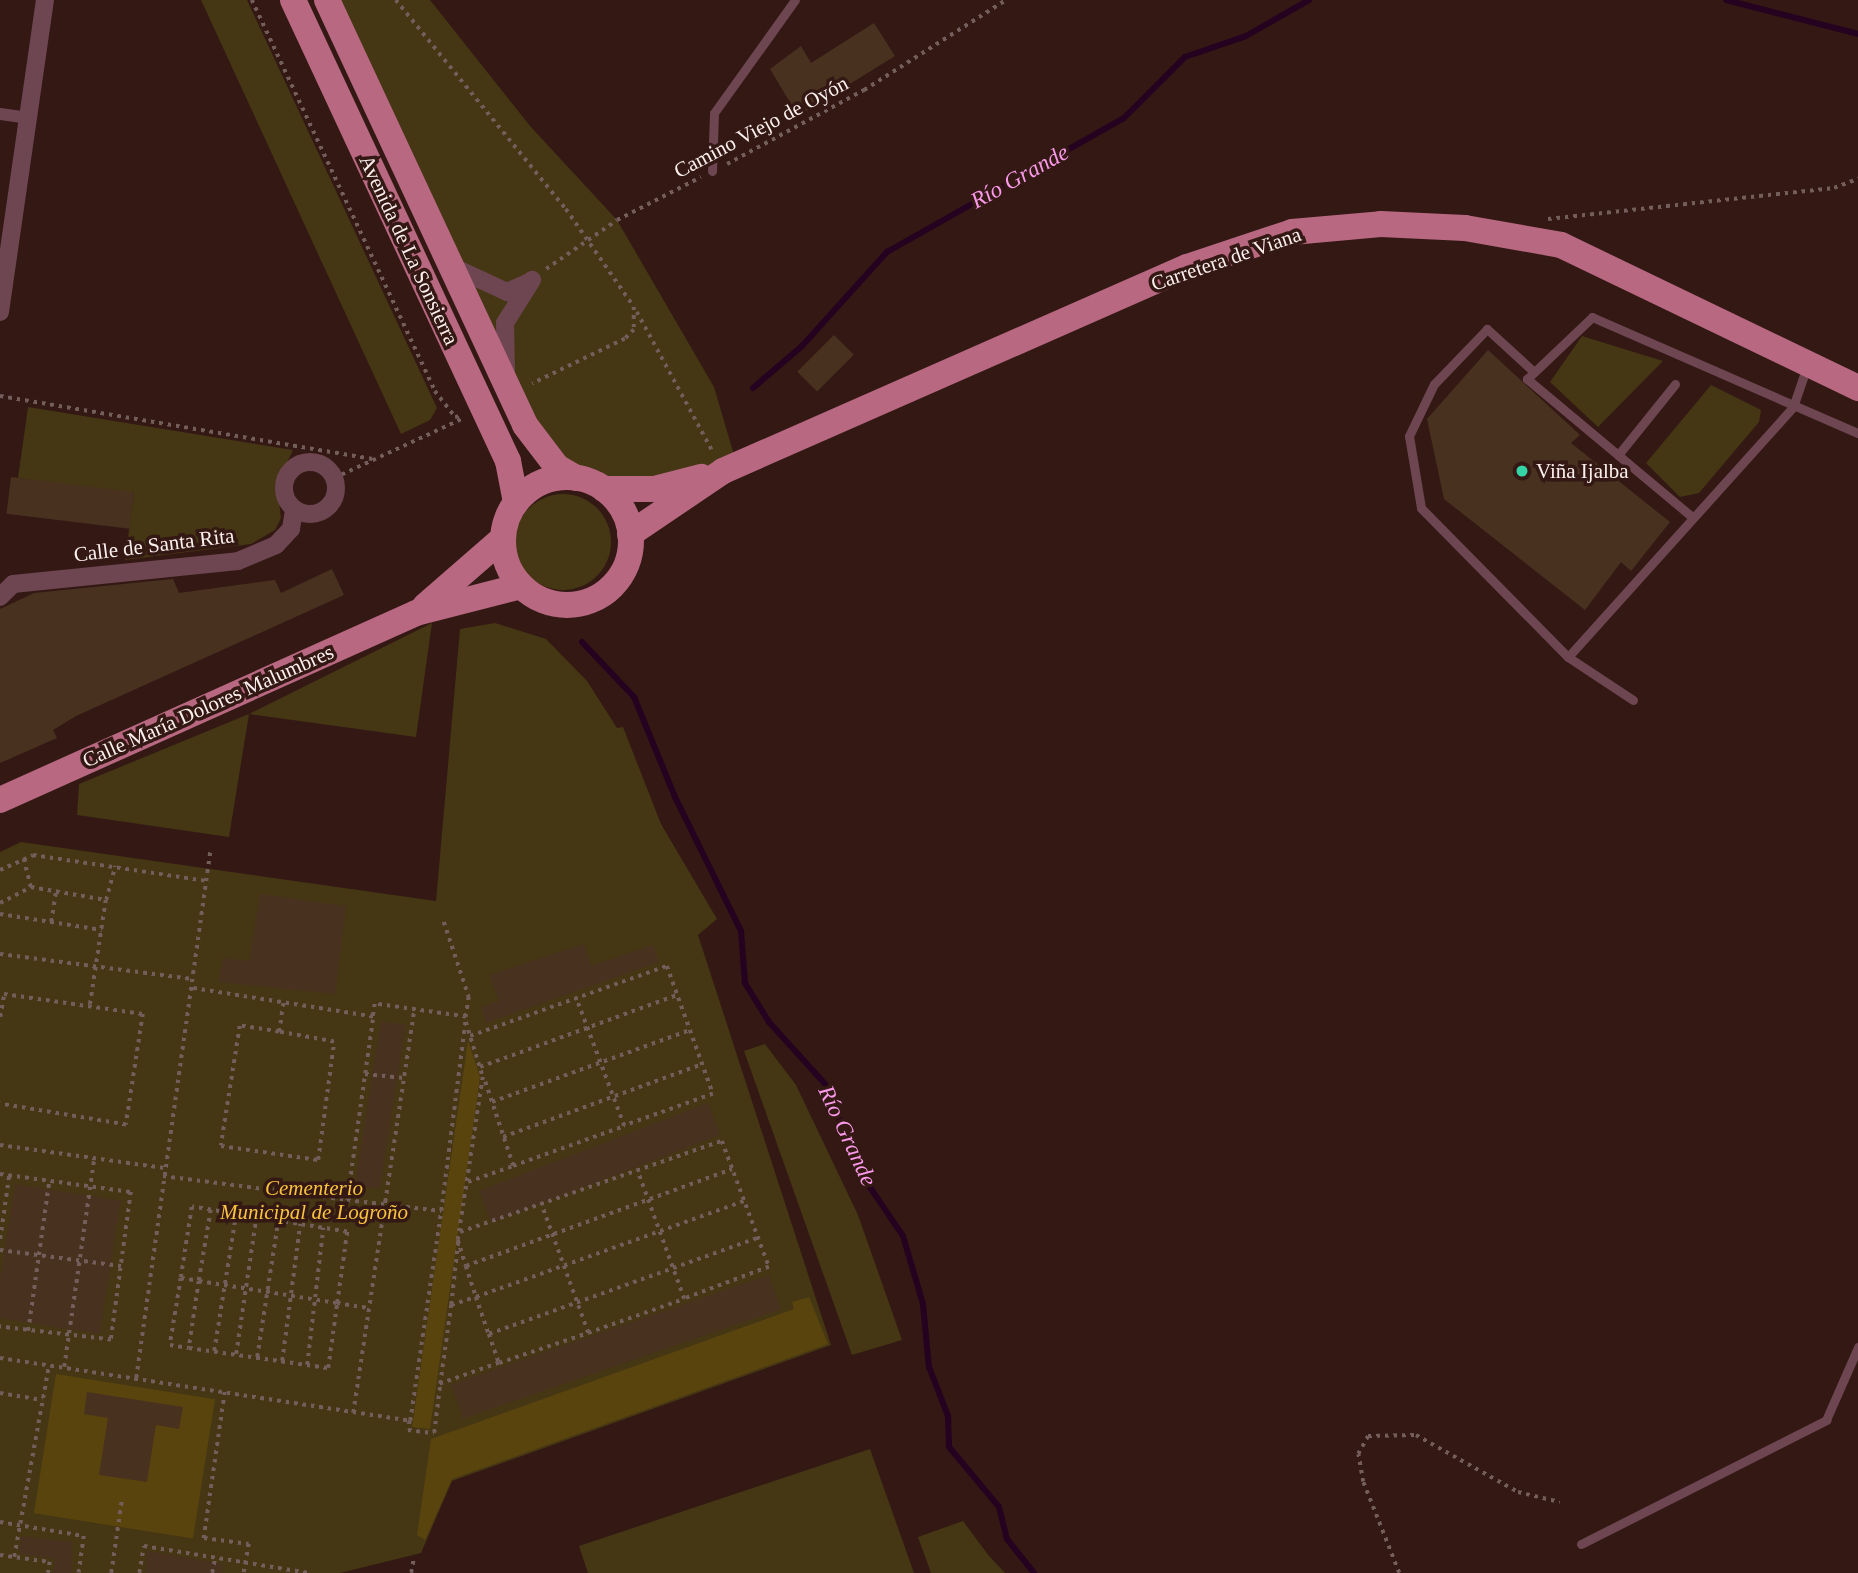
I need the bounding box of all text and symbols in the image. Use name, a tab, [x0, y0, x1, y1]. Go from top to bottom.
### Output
street label: Camino Viejo de Oyón	[669, 70, 853, 184]
water label: Río Grande	[966, 139, 1074, 215]
street label: Avenida de La Sonsierra	[354, 151, 464, 349]
street label: Carretera de Viana	[1148, 221, 1304, 297]
place label: Viña Ijalba	[1536, 458, 1629, 484]
marker: Viña Ijalba	[1514, 463, 1530, 479]
street label: Calle de Santa Rita	[72, 523, 236, 567]
street label: Calle María Dolores Malumbres	[78, 639, 338, 773]
water label: Río Grande	[812, 1081, 882, 1191]
park label: Cementerio Municipal de Logroño	[220, 1175, 408, 1225]

